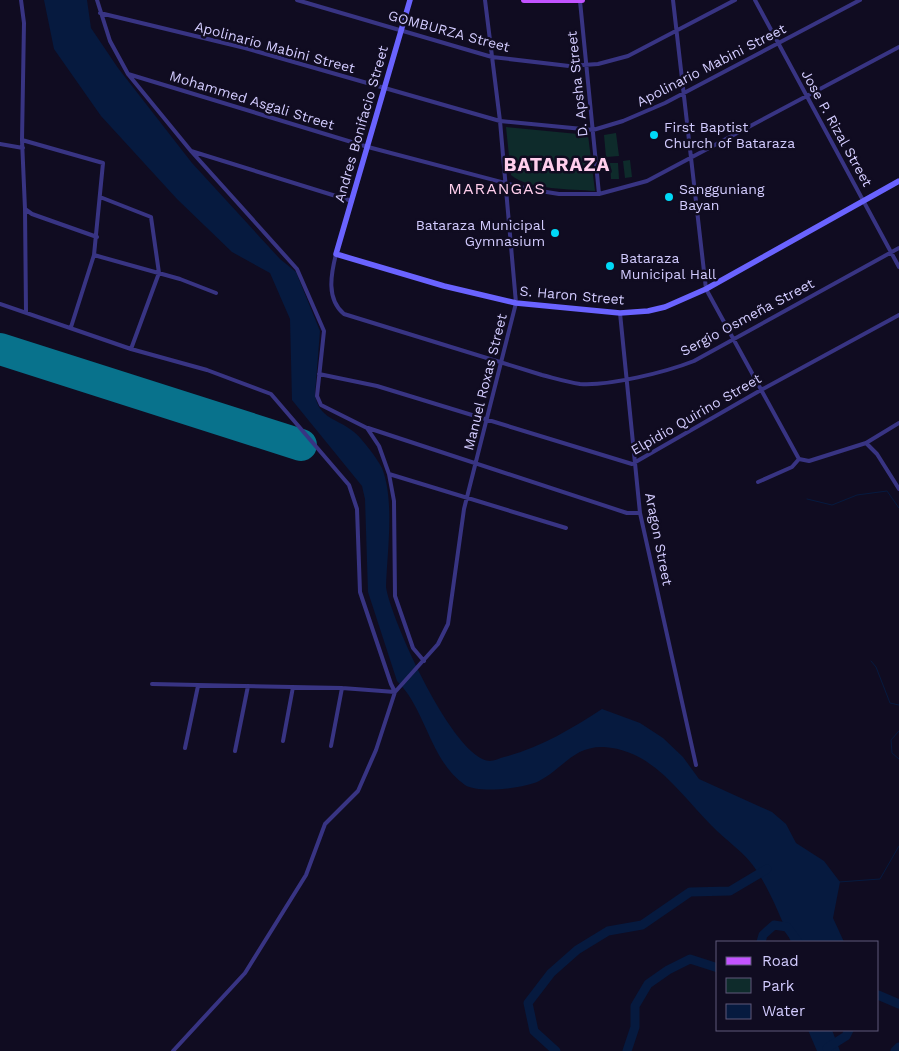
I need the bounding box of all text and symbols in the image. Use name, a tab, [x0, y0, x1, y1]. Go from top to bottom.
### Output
street label: GOMBURZA Street	[386, 7, 512, 55]
street label: Apolinario Mabini Street	[193, 18, 357, 76]
street label: Apolinario Mabini Street	[634, 20, 788, 110]
street label: D. Apsha Street	[563, 30, 591, 138]
street label: Andres Bonifacio Street	[331, 44, 391, 204]
street label: Mohammed Asgali Street	[168, 67, 336, 133]
street label: Jose P. Rizal Street	[798, 67, 876, 189]
place label: First Baptist Church of Bataraza	[664, 119, 795, 151]
marker: First Baptist Church of Bataraza	[648, 129, 660, 141]
district label: BATARAZA	[504, 153, 610, 176]
district label: MARANGAS	[448, 179, 546, 198]
place label: Sangguniang Bayan	[679, 181, 765, 213]
marker: Sangguniang Bayan	[663, 191, 675, 203]
place label: Bataraza Municipal Gymnasium	[416, 217, 546, 249]
marker: Bataraza Municipal Gymnasium	[549, 227, 561, 239]
place label: Bataraza Municipal Hall	[620, 250, 717, 282]
marker: Bataraza Municipal Hall	[604, 260, 616, 272]
street label: Sergio Osmeña Street	[677, 275, 817, 359]
street label: S. Haron Street	[519, 282, 625, 308]
street label: Manuel Roxas Street	[460, 312, 510, 452]
street label: Elpidio Quirino Street	[628, 370, 764, 458]
street label: Aragon Street	[642, 491, 676, 587]
legend	[716, 941, 879, 1031]
text: Road	[762, 952, 799, 970]
text: Park	[762, 977, 795, 995]
text: Water	[762, 1002, 805, 1020]

